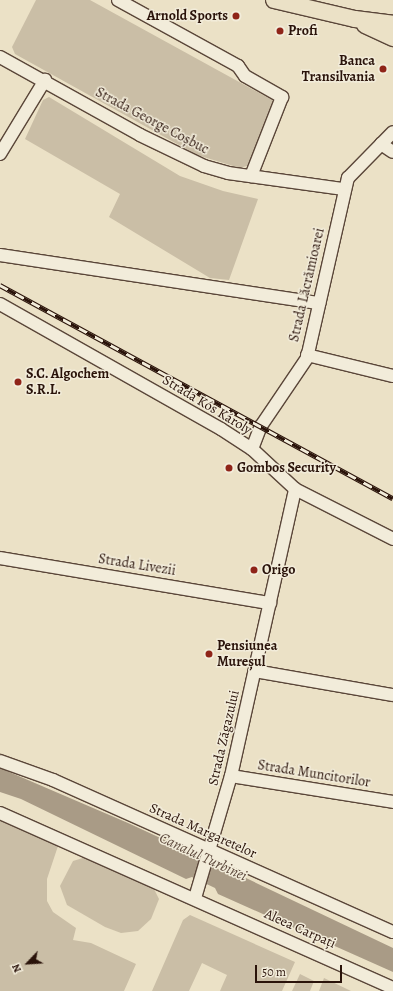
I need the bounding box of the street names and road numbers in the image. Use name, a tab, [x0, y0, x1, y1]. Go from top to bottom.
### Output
street label: Strada George Coșbuc	[92, 84, 212, 158]
street label: Strada Lăcrămioarei	[286, 226, 328, 344]
street label: Strada Kós Károly	[159, 372, 255, 438]
street label: Strada Livezii	[97, 551, 177, 579]
street label: Strada Zăgazului	[205, 689, 243, 787]
street label: Strada Muncitorilor	[256, 757, 372, 791]
street label: Strada Margaretelor	[147, 800, 259, 862]
street label: Aleea Carpați	[262, 906, 338, 952]

